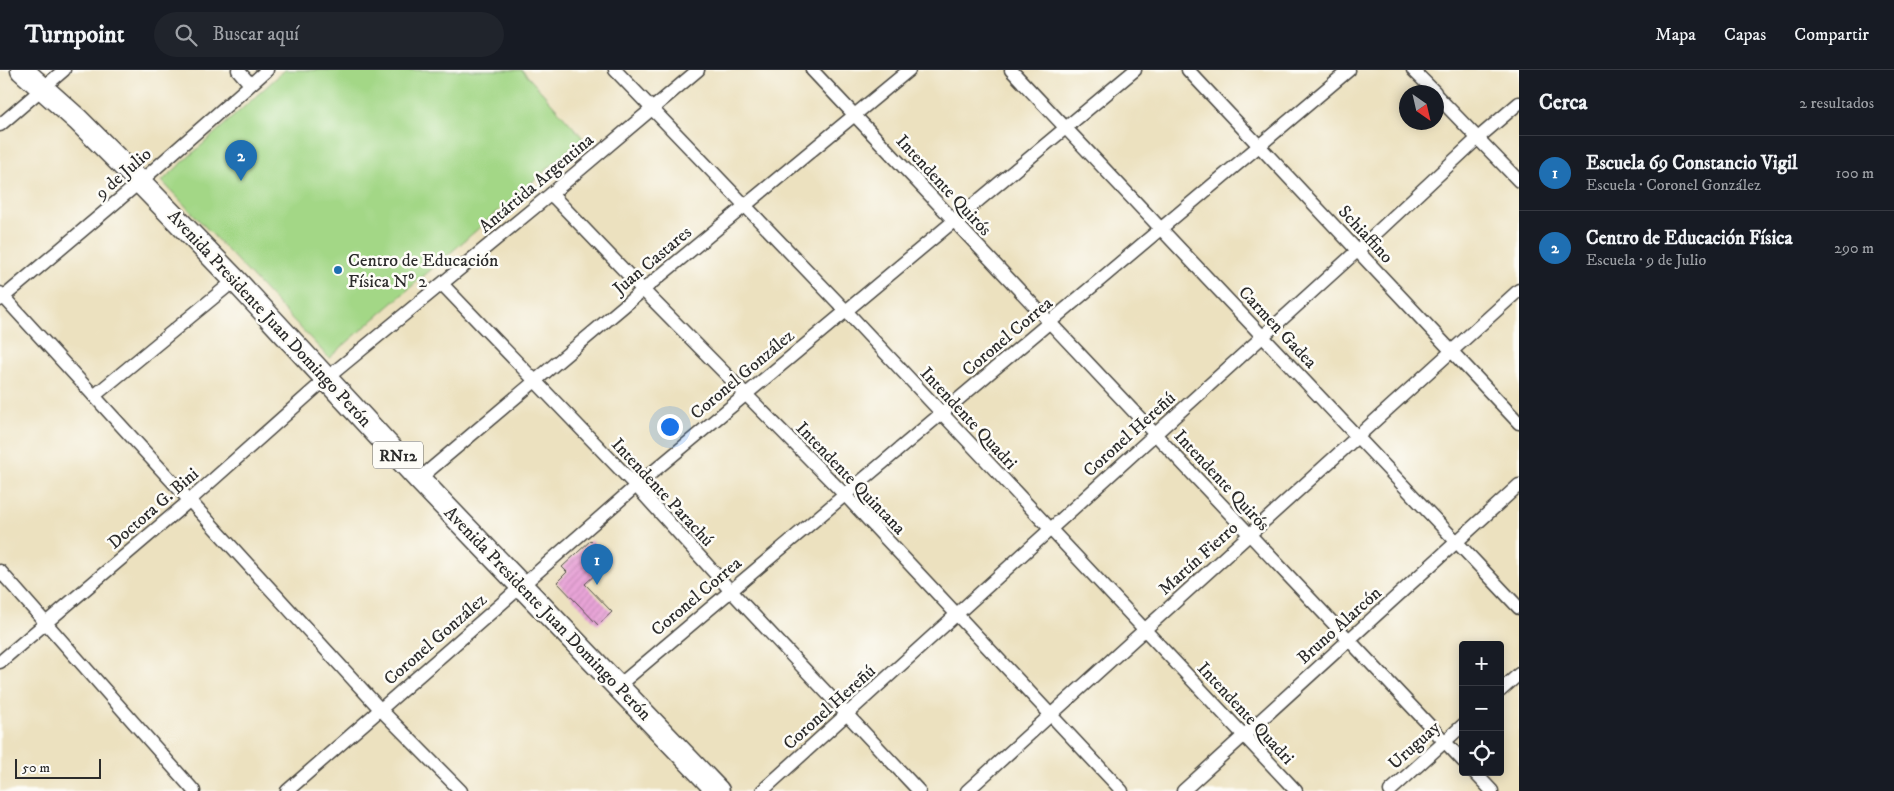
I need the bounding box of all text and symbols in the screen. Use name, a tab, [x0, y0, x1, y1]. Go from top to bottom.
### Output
search box	[154, 12, 504, 57]
text: Turnpoint	[25, 20, 124, 50]
icon: search	[172, 21, 200, 49]
text: Buscar aquí	[212, 23, 299, 46]
text: Mapa	[1655, 24, 1696, 46]
text: Capas	[1724, 24, 1766, 46]
text: Compartir	[1794, 24, 1869, 46]
north arrow	[1399, 85, 1444, 130]
text: Cerca	[1539, 90, 1587, 116]
text: 2 resultados	[1799, 93, 1874, 113]
street label: Antártida Argentina	[475, 129, 599, 238]
street label: Intendente Quirós	[891, 131, 996, 241]
pin: 2	[225, 140, 257, 181]
street label: 9 de Julio	[90, 143, 157, 205]
text: Escuela 69 Constancio Vigil	[1586, 152, 1798, 175]
text: 1	[1552, 163, 1558, 183]
text: 100 m	[1836, 163, 1874, 183]
text: Escuela · Coronel González	[1586, 175, 1761, 195]
street label: Schiaffino	[1333, 201, 1398, 268]
street label: Avenida Presidente Juan Domingo Perón	[163, 205, 376, 432]
street label: Juan Castares	[607, 222, 696, 301]
text: Centro de Educación Física	[1586, 227, 1793, 250]
text: 2	[1551, 238, 1559, 258]
text: 290 m	[1834, 238, 1874, 258]
place label: Centro de Educación Física Nº 2	[348, 250, 499, 293]
text: Escuela · 9 de Julio	[1586, 250, 1706, 270]
marker: Centro de Educación Física Nº 2	[332, 264, 344, 276]
street label: Carmen Gadea	[1233, 282, 1321, 374]
street label: Coronel Correa	[958, 292, 1058, 381]
street label: Coronel González	[686, 325, 799, 425]
street label: Intendente Quadri	[915, 363, 1021, 475]
street label: Coronel Hereñú	[1079, 387, 1181, 482]
your location	[657, 414, 683, 440]
street label: Intendente Quintana	[791, 418, 910, 540]
street label: Intendente Quirós	[1169, 426, 1274, 536]
street label: Intendente Parachú	[606, 434, 718, 552]
road number: RN12	[373, 442, 423, 468]
street label: Doctora G. Bini	[104, 463, 204, 554]
street label: Avenida Presidente Juan Domingo Perón	[439, 502, 656, 726]
street label: Martín Fierro	[1154, 517, 1243, 600]
pin: 1	[581, 544, 613, 585]
street label: Coronel Correa	[647, 552, 747, 641]
street label: Bruno Alarcón	[1293, 582, 1387, 669]
street label: Coronel González	[380, 589, 492, 690]
map controls	[1459, 641, 1504, 776]
button: +	[1459, 641, 1504, 686]
street label: Intendente Quadri	[1192, 658, 1298, 770]
street label: Coronel Hereñú	[779, 660, 881, 755]
button: −	[1459, 686, 1504, 731]
street label: Uruguay	[1384, 716, 1446, 775]
button: locate	[1459, 731, 1504, 776]
scale bar	[15, 756, 101, 779]
text: 50 m	[22, 759, 50, 777]

